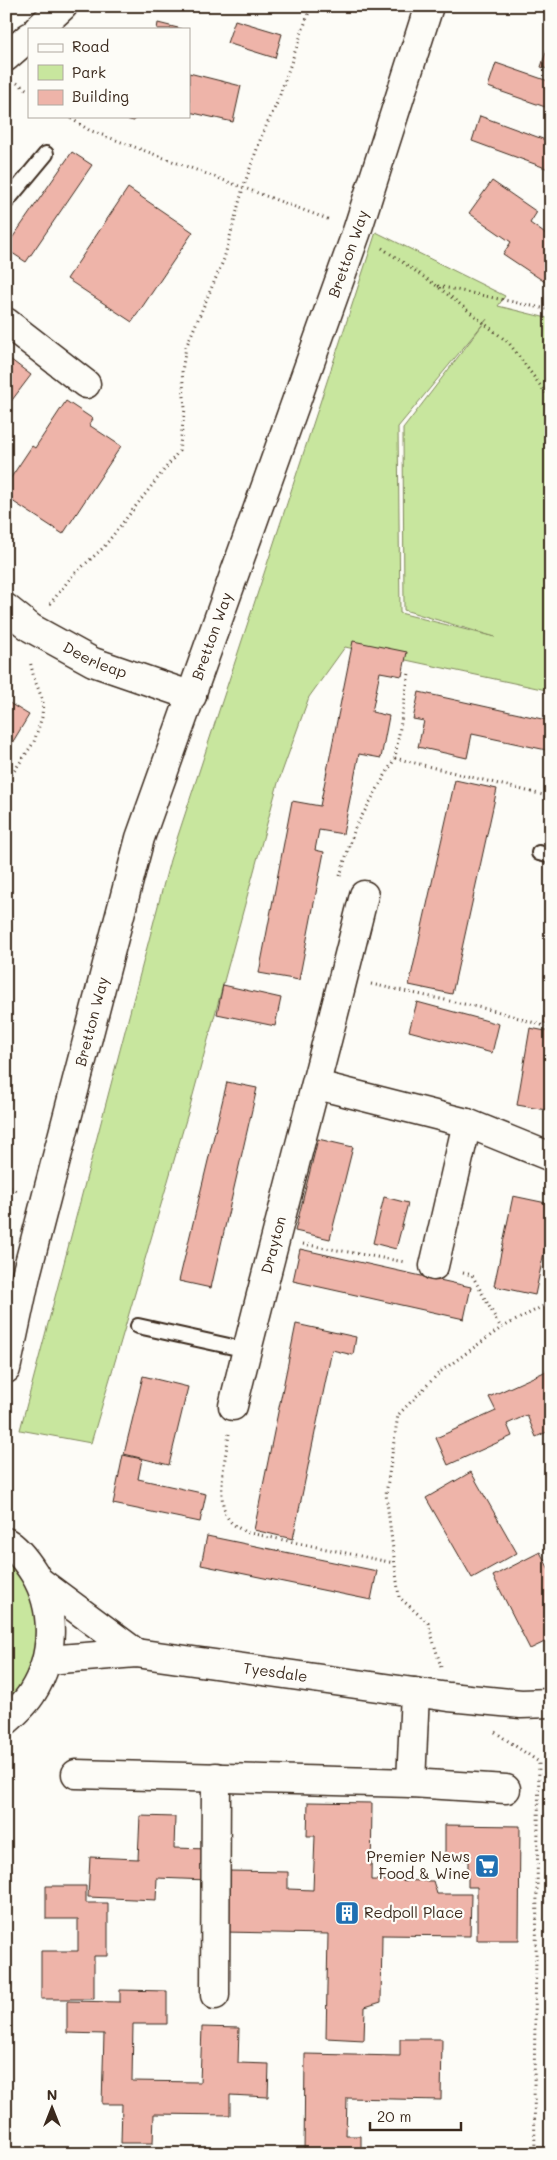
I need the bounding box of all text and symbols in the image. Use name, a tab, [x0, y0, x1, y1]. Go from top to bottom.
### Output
legend	[28, 28, 190, 118]
text: Road	[72, 36, 109, 56]
text: Park	[72, 62, 106, 82]
text: Building	[72, 86, 129, 106]
street label: Bretton Way	[323, 207, 372, 300]
street label: Bretton Way	[186, 589, 236, 682]
street label: Deerleap	[60, 637, 130, 682]
street label: Bretton Way	[70, 974, 112, 1068]
street label: Drayton	[256, 1214, 290, 1276]
street label: Tyesdale	[242, 1657, 309, 1686]
place label: Premier News Food & Wine	[367, 1846, 470, 1883]
supermarket icon: Premier News Food & Wine	[474, 1853, 500, 1879]
building icon: Redpoll Place	[334, 1900, 360, 1926]
place label: Redpoll Place	[364, 1902, 463, 1922]
north arrow	[28, 2082, 78, 2132]
text: N	[47, 2085, 57, 2104]
scale bar	[370, 2100, 461, 2132]
text: 20 m	[377, 2106, 411, 2126]

